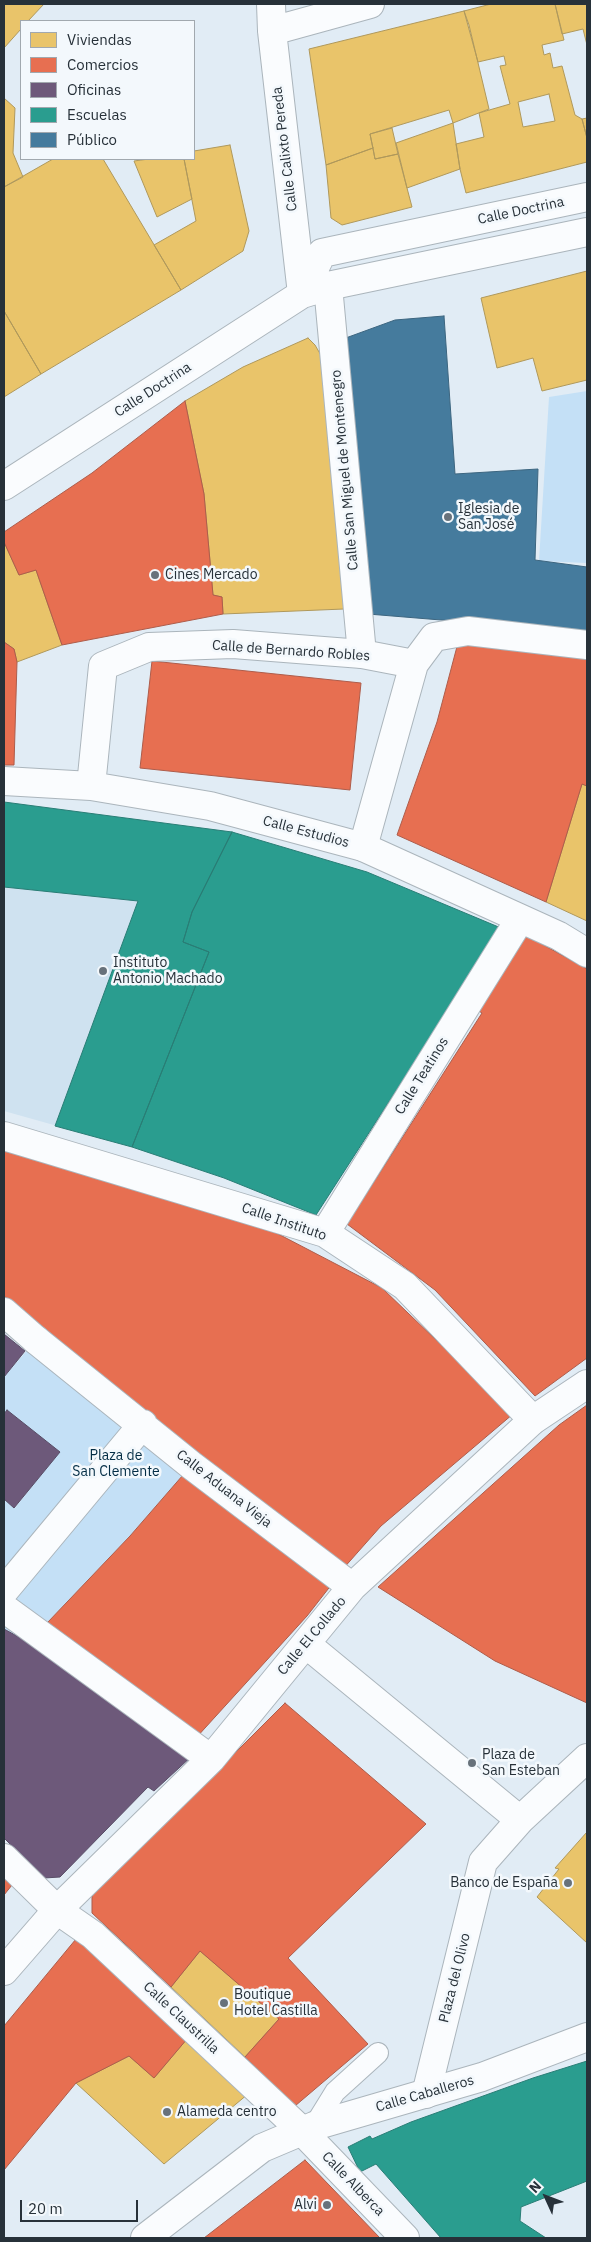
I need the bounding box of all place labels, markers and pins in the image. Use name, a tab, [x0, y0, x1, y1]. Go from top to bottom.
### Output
place label: Iglesia de San José	[458, 501, 519, 534]
marker: Iglesia de San José	[442, 511, 454, 523]
place label: Cines Mercado	[165, 567, 258, 583]
marker: Cines Mercado	[149, 569, 161, 581]
place label: Instituto Antonio Machado	[113, 955, 222, 988]
marker: Instituto Antonio Machado	[97, 965, 109, 977]
place label: Plaza de San Esteban	[482, 1747, 560, 1780]
marker: Plaza de San Esteban	[466, 1757, 478, 1769]
place label: Banco de España	[450, 1875, 558, 1891]
marker: Banco de España	[562, 1877, 574, 1889]
place label: Boutique Hotel Castilla	[234, 1987, 318, 2020]
marker: Boutique Hotel Castilla	[218, 1997, 230, 2009]
place label: Alameda centro	[177, 2104, 276, 2120]
marker: Alameda centro	[161, 2106, 173, 2118]
place label: Alvi	[294, 2197, 317, 2213]
marker: Alvi	[321, 2199, 333, 2211]

